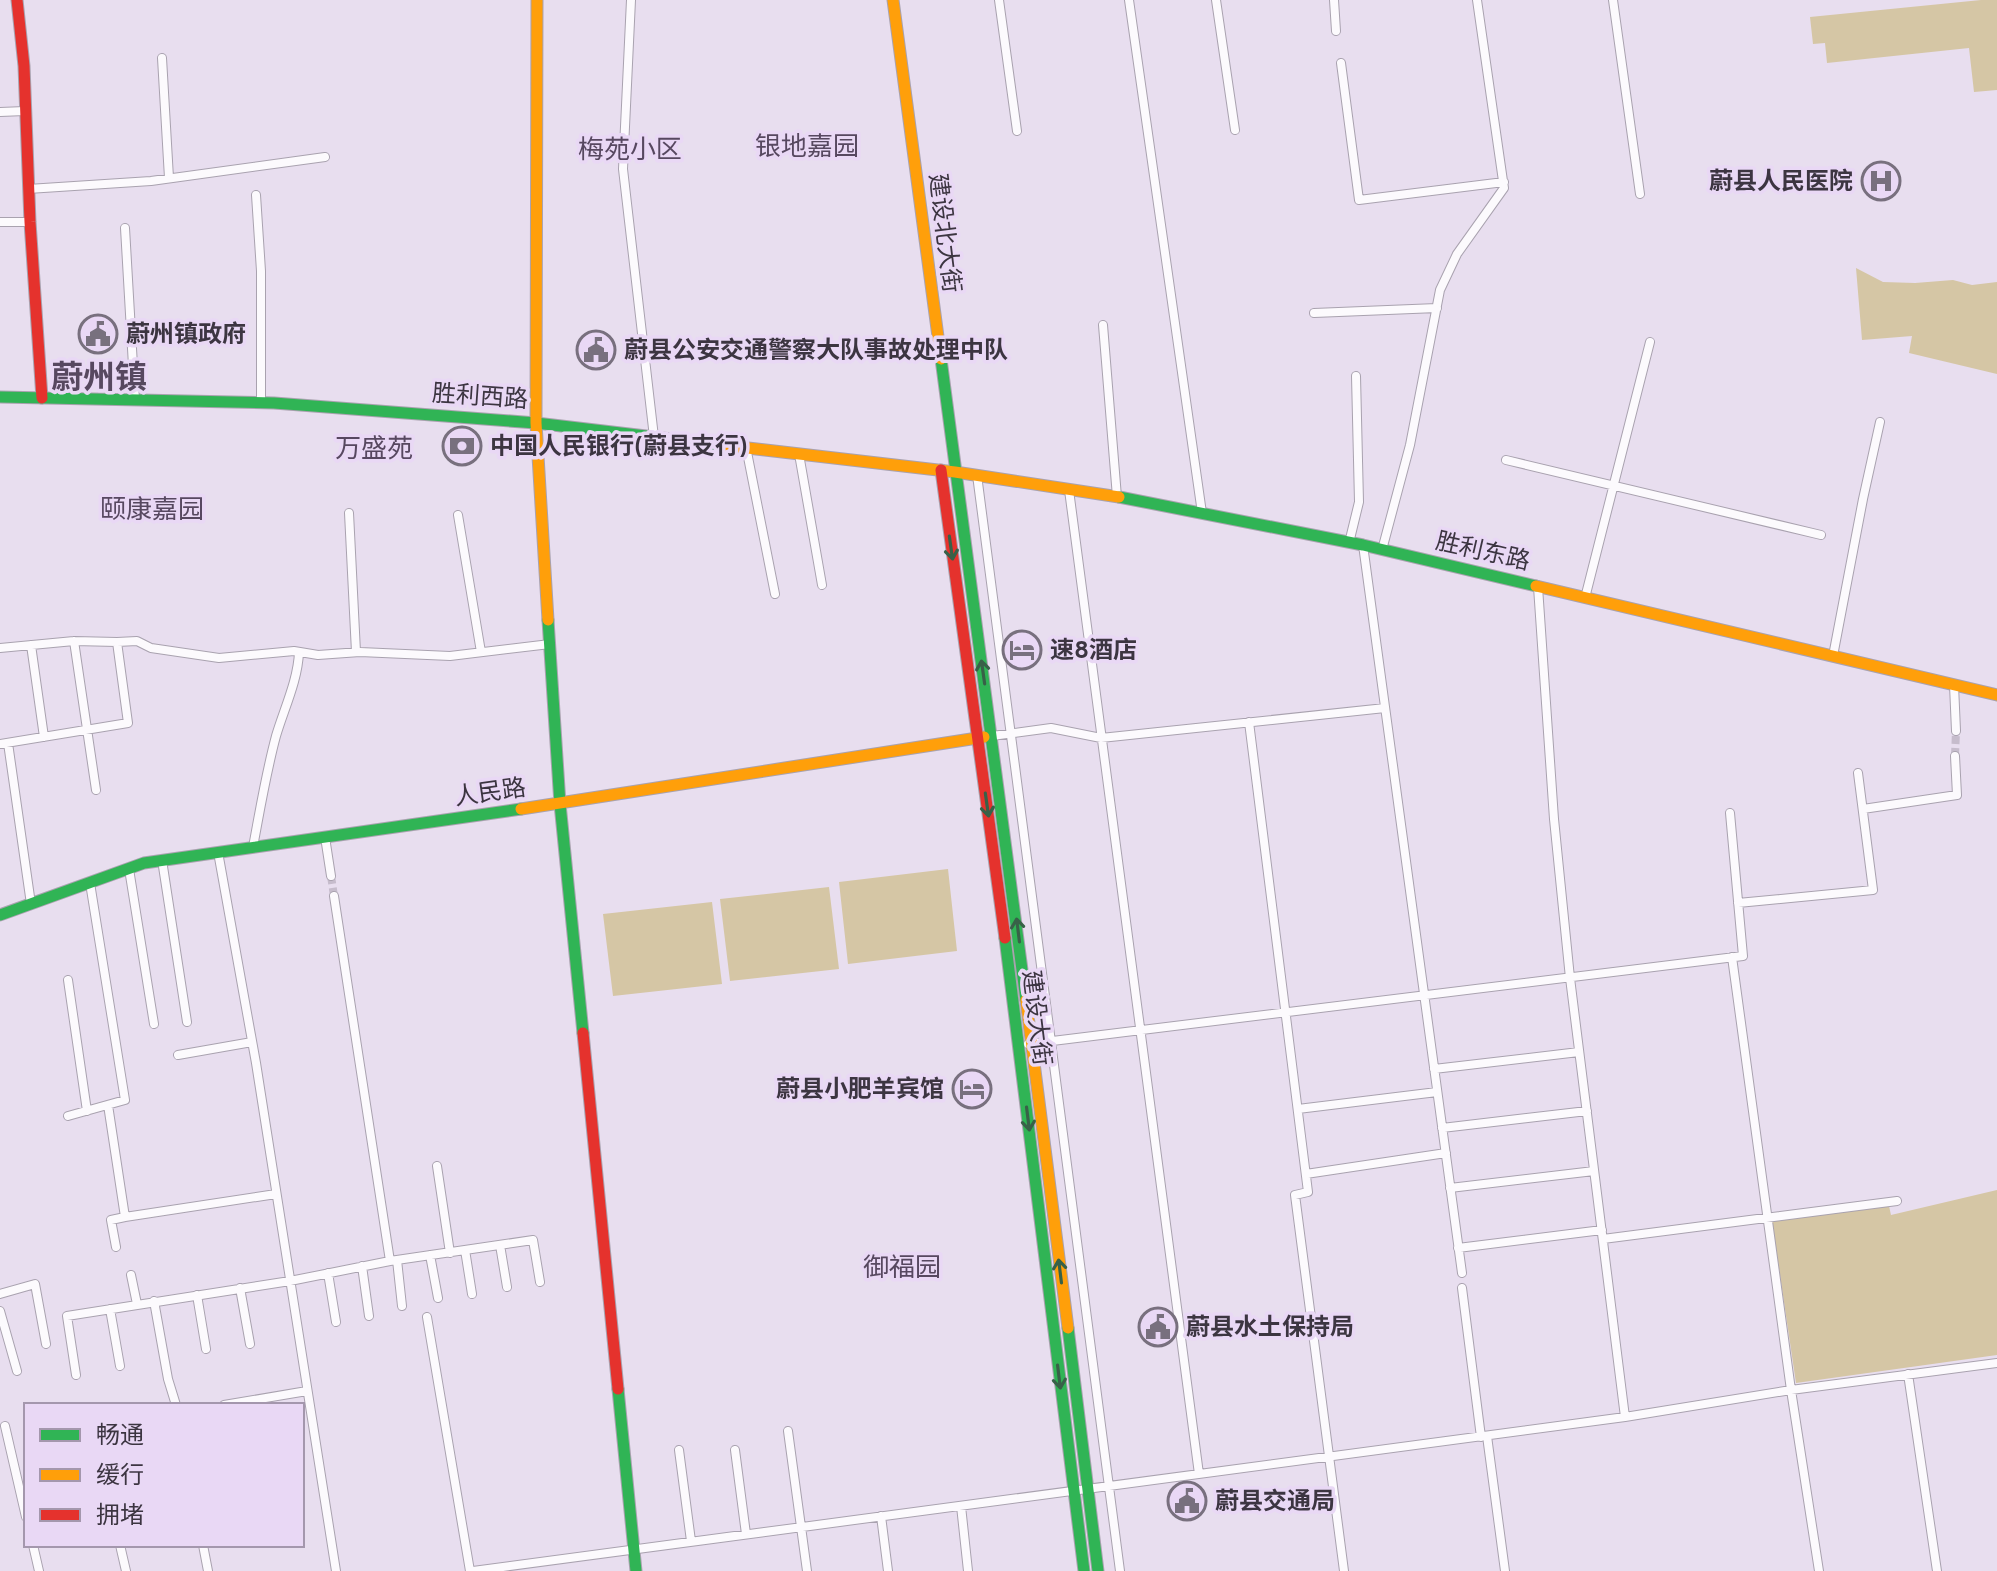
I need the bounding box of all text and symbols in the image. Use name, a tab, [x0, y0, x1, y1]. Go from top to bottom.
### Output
district label: 银地嘉园	[755, 132, 859, 165]
district label: 梅苑小区	[578, 135, 682, 168]
hospital icon: 蔚县人民医院	[1860, 160, 1902, 202]
place label: 蔚县人民医院	[1709, 168, 1853, 198]
street label: 建设北大街	[921, 172, 965, 295]
public building icon: 蔚州镇政府	[77, 313, 119, 355]
place label: 蔚州镇政府	[126, 321, 246, 351]
public building icon: 蔚县公安交通警察大队事故处理中队	[575, 329, 617, 371]
place label: 蔚县公安交通警察大队事故处理中队	[624, 337, 1008, 367]
district label: 蔚州镇	[51, 360, 147, 400]
street label: 胜利西路	[431, 380, 529, 416]
bank icon: 中国人民银行(蔚县支行)	[441, 425, 483, 467]
place label: 中国人民银行(蔚县支行)	[490, 433, 748, 463]
district label: 万盛苑	[335, 434, 413, 467]
district label: 颐康嘉园	[100, 495, 204, 528]
street label: 胜利东路	[1432, 528, 1533, 578]
one-way arrow	[944, 535, 959, 560]
hotel icon: 速8酒店	[1001, 629, 1043, 671]
place label: 速8酒店	[1050, 637, 1137, 667]
one-way arrow	[975, 660, 990, 685]
street label: 人民路	[453, 774, 528, 814]
one-way arrow	[979, 792, 994, 818]
one-way arrow	[1010, 917, 1025, 944]
street label: 建设大街	[1014, 969, 1056, 1068]
hotel icon: 蔚县小肥羊宾馆	[951, 1068, 993, 1110]
place label: 蔚县小肥羊宾馆	[776, 1076, 944, 1106]
one-way arrow	[1021, 1106, 1036, 1131]
district label: 御福园	[863, 1253, 941, 1286]
one-way arrow	[1052, 1259, 1067, 1284]
public building icon: 蔚县水土保持局	[1137, 1306, 1179, 1348]
place label: 蔚县水土保持局	[1186, 1314, 1354, 1344]
one-way arrow	[1052, 1363, 1067, 1390]
legend	[24, 1403, 304, 1547]
text: 畅通	[96, 1422, 144, 1452]
text: 缓行	[96, 1462, 144, 1492]
public building icon: 蔚县交通局	[1166, 1480, 1208, 1522]
place label: 蔚县交通局	[1215, 1488, 1335, 1518]
text: 拥堵	[96, 1502, 144, 1532]

